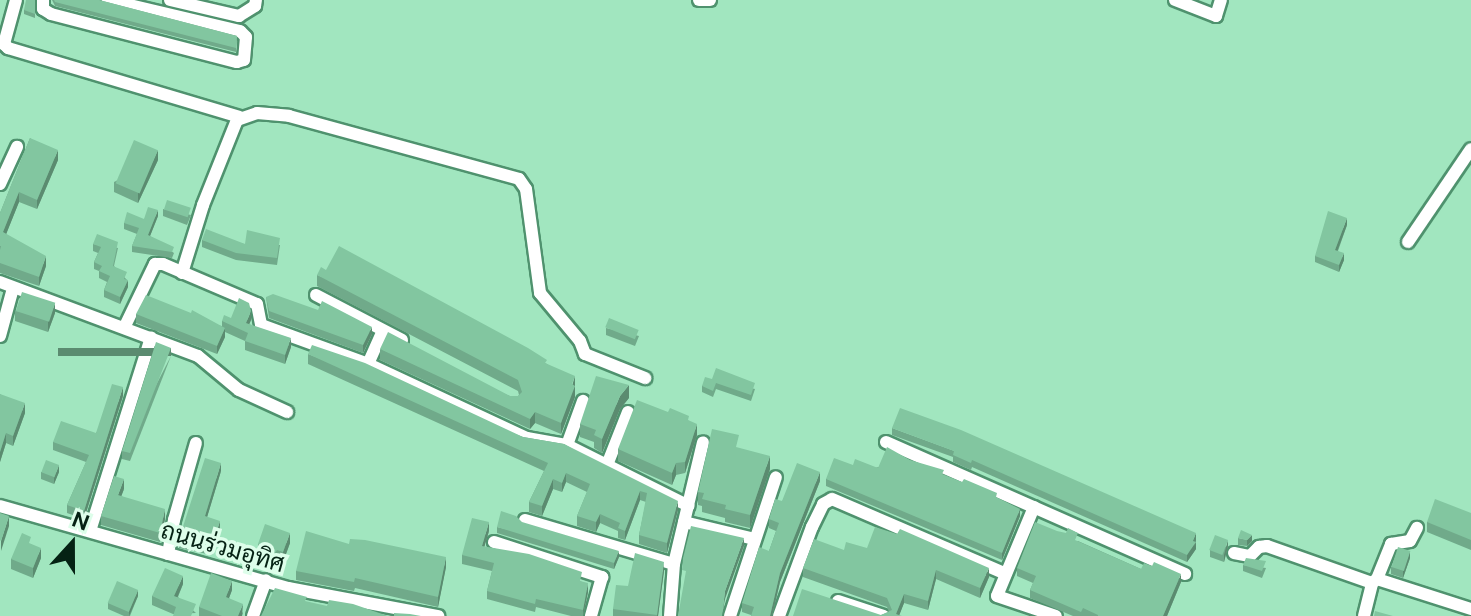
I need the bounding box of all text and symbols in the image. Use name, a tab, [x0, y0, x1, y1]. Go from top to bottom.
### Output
north arrow	[32, 504, 112, 584]
text: N	[68, 505, 93, 538]
street label: ถนนร่วมอุทิศ	[158, 516, 288, 578]

